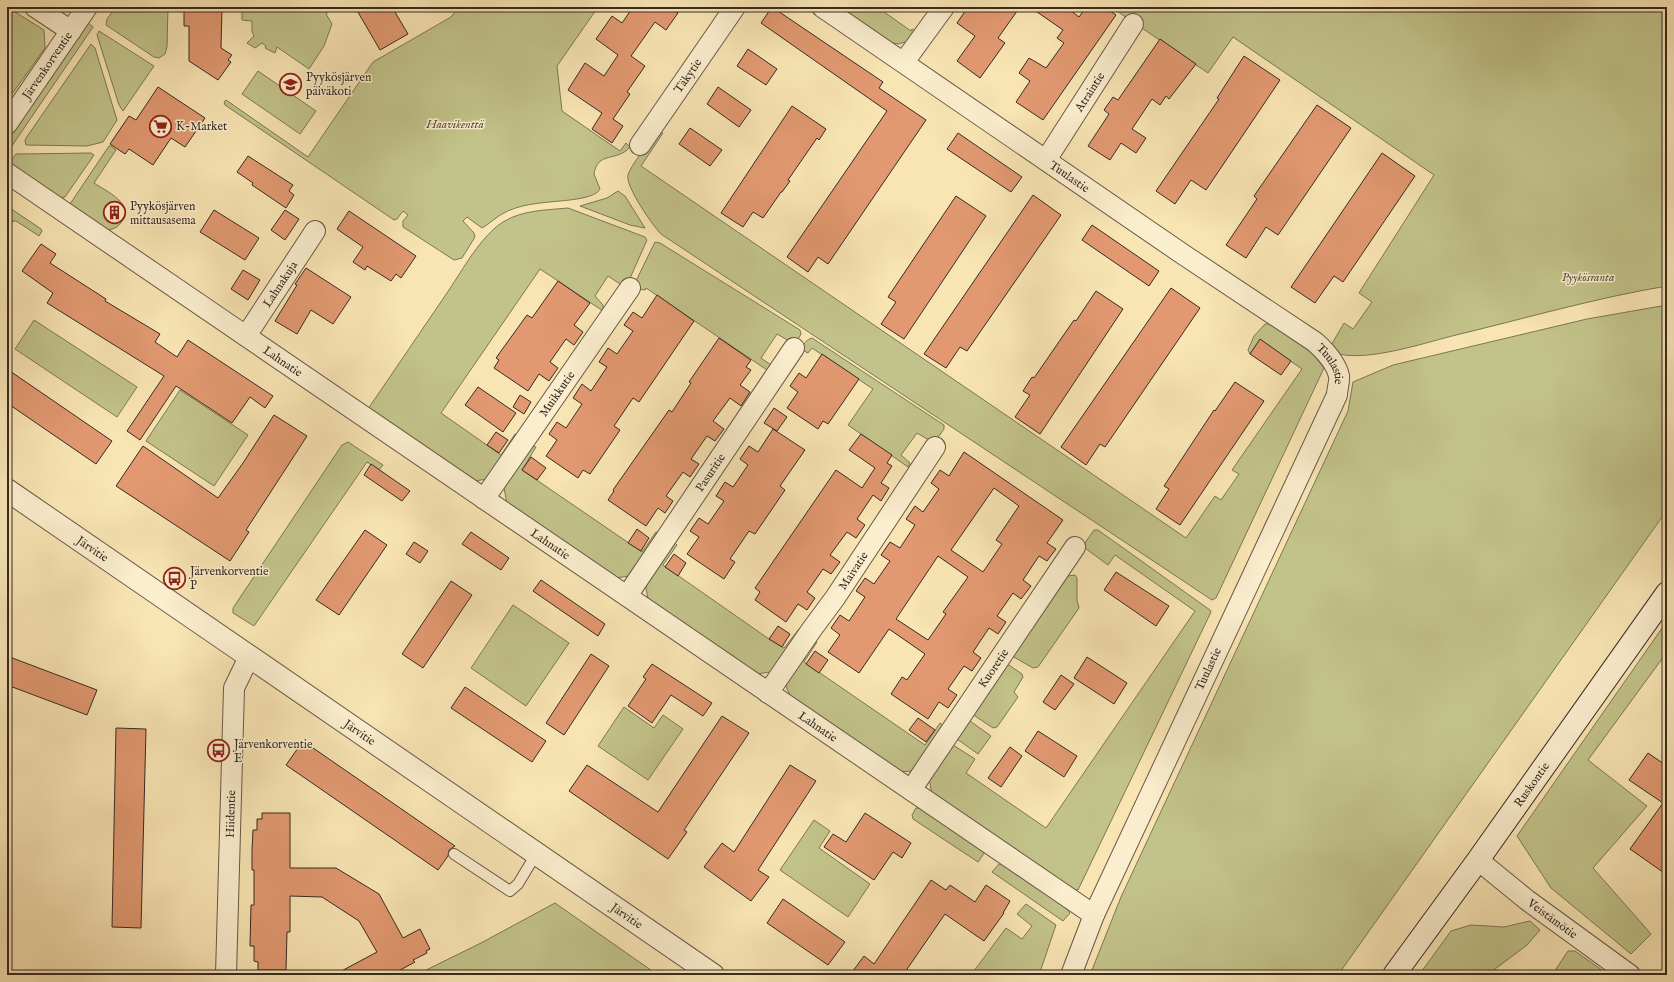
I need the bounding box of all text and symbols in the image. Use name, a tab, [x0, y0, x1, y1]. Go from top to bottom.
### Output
street label: Järvenkorventie	[18, 29, 76, 105]
street label: Täkytie	[671, 55, 706, 96]
street label: Atraintie	[1071, 69, 1109, 116]
place label: Pyykösjärven päiväkoti	[306, 70, 372, 100]
school or university icon: Pyykösjärven päiväkoti	[278, 71, 304, 97]
supermarket icon: K-Market	[148, 113, 174, 139]
park label: Haavikenttä	[425, 117, 484, 132]
place label: K-Market	[176, 119, 227, 134]
street label: Tuulastie	[1046, 158, 1093, 196]
place label: Pyykösjärven mittausasema	[130, 199, 196, 228]
building icon: Pyykösjärven mittausasema	[101, 200, 127, 226]
street label: Lahnakuja	[260, 258, 302, 310]
park label: Pyykösranta	[1562, 270, 1614, 285]
street label: Tuulastie	[1313, 341, 1346, 386]
street label: Lahnatie	[260, 343, 306, 381]
street label: Muikkutie	[536, 368, 579, 420]
street label: Pasuritie	[692, 450, 729, 495]
street label: Lahnatie	[528, 526, 573, 563]
street label: Järvitie	[71, 532, 112, 566]
street label: Maivatie	[835, 549, 872, 593]
place label: Järvenkorventie P	[188, 564, 269, 593]
bus stop icon: Järvenkorventie P	[162, 565, 188, 591]
street label: Tuulastie	[1192, 645, 1225, 693]
street label: Kuoretie	[975, 646, 1012, 691]
street label: Lahnatie	[795, 708, 841, 746]
street label: Järvitie	[338, 715, 379, 749]
place label: Järvenkorventie E	[232, 737, 313, 766]
bus stop icon: Järvenkorventie E	[205, 738, 231, 764]
street label: Ruskontie	[1511, 759, 1553, 810]
street label: Hiidentie	[223, 790, 239, 838]
street label: Veistämötie	[1524, 895, 1581, 943]
street label: Järvitie	[605, 899, 646, 933]

